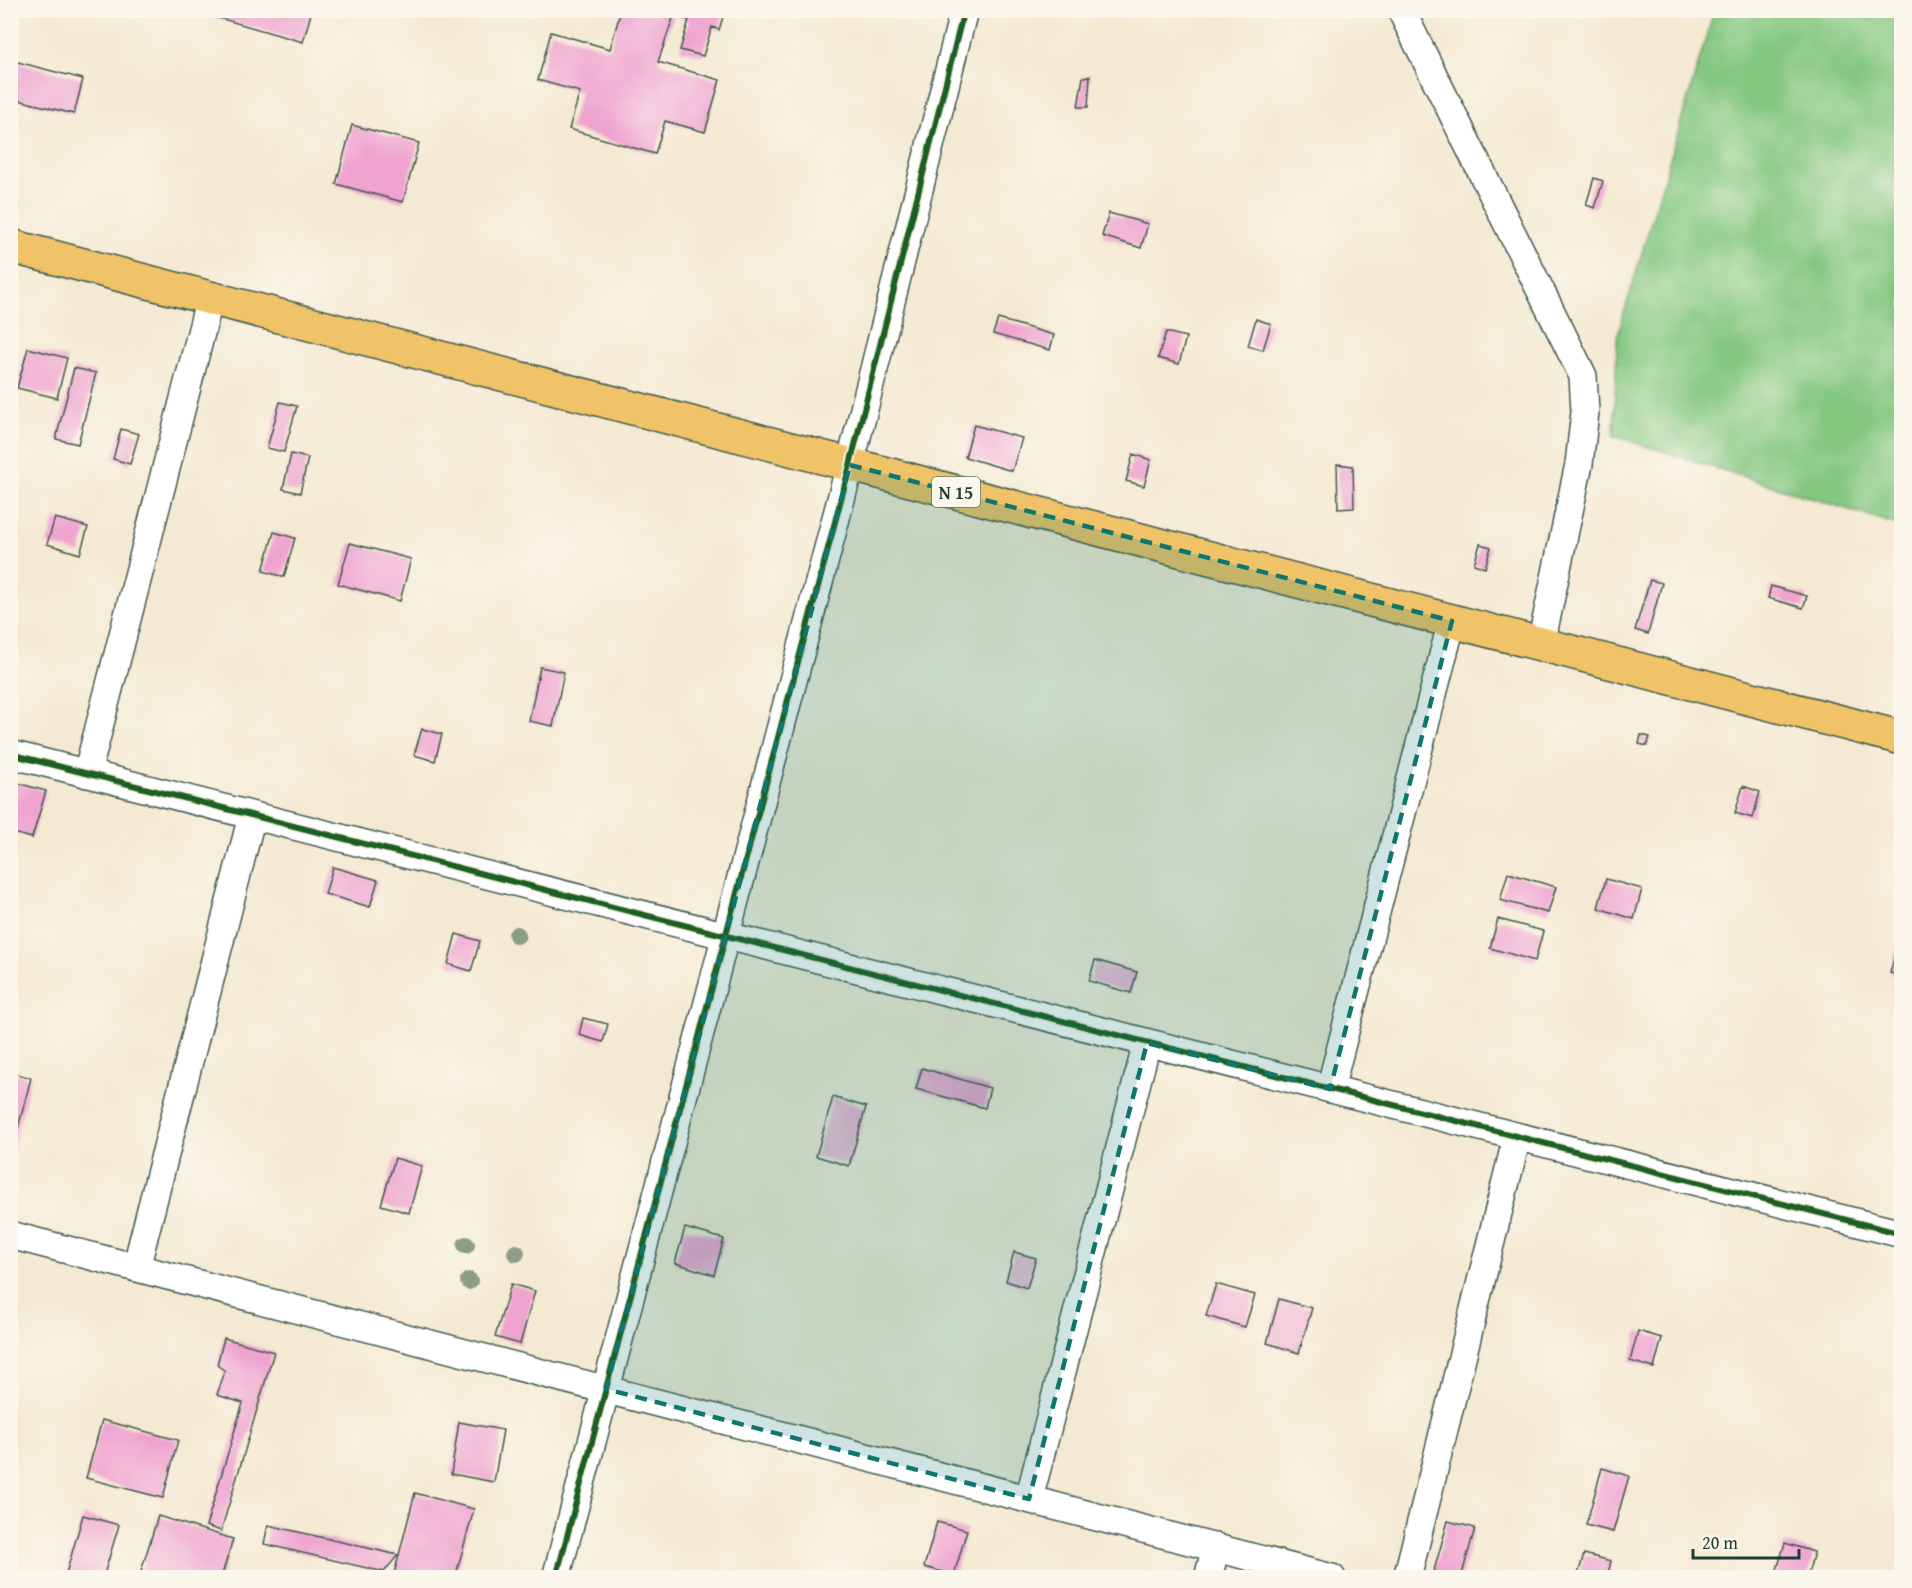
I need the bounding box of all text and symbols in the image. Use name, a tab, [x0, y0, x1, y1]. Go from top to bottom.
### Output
road number: N 15	[932, 477, 980, 507]
scale bar	[1693, 1522, 1800, 1560]
text: 20 m	[1702, 1529, 1738, 1556]

